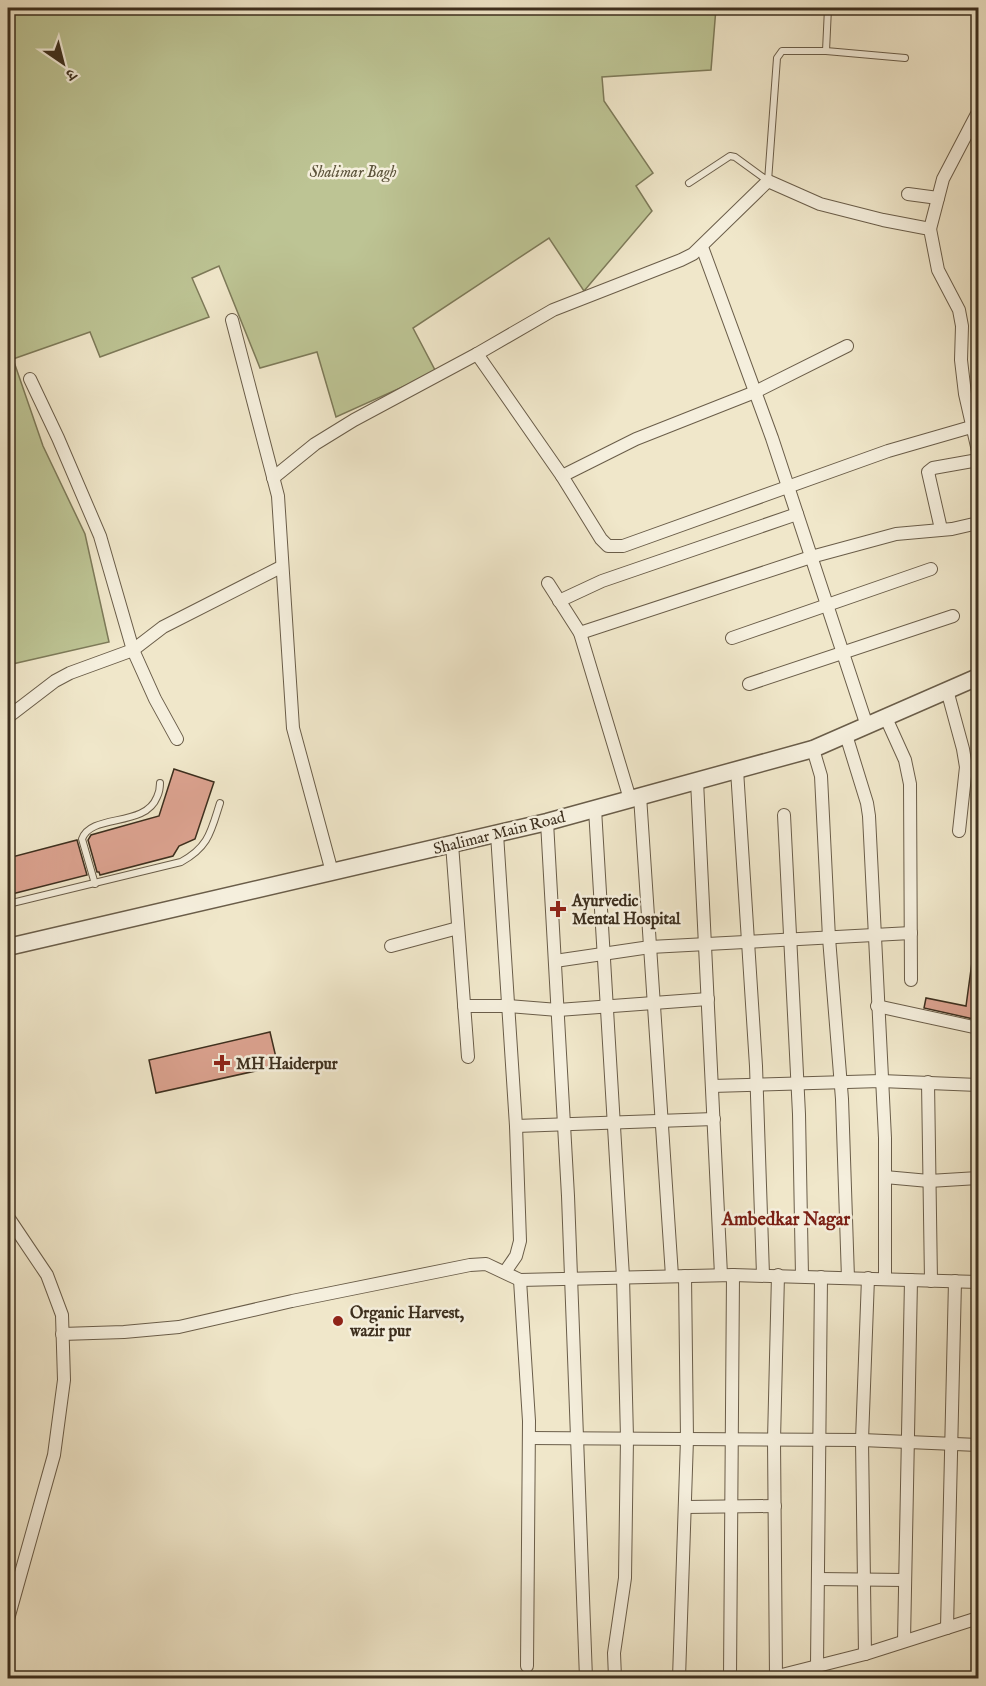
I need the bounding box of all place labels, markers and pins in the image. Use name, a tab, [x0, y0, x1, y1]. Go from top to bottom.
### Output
place label: Ayurvedic Mental Hospital	[571, 892, 681, 930]
marker: Ayurvedic Mental Hospital	[549, 900, 567, 918]
marker: MH Haiderpur	[213, 1054, 231, 1072]
place label: MH Haiderpur	[236, 1055, 338, 1075]
place label: Organic Harvest, wazir pur	[349, 1304, 465, 1342]
marker: Organic Harvest, wazir pur	[331, 1314, 345, 1328]

